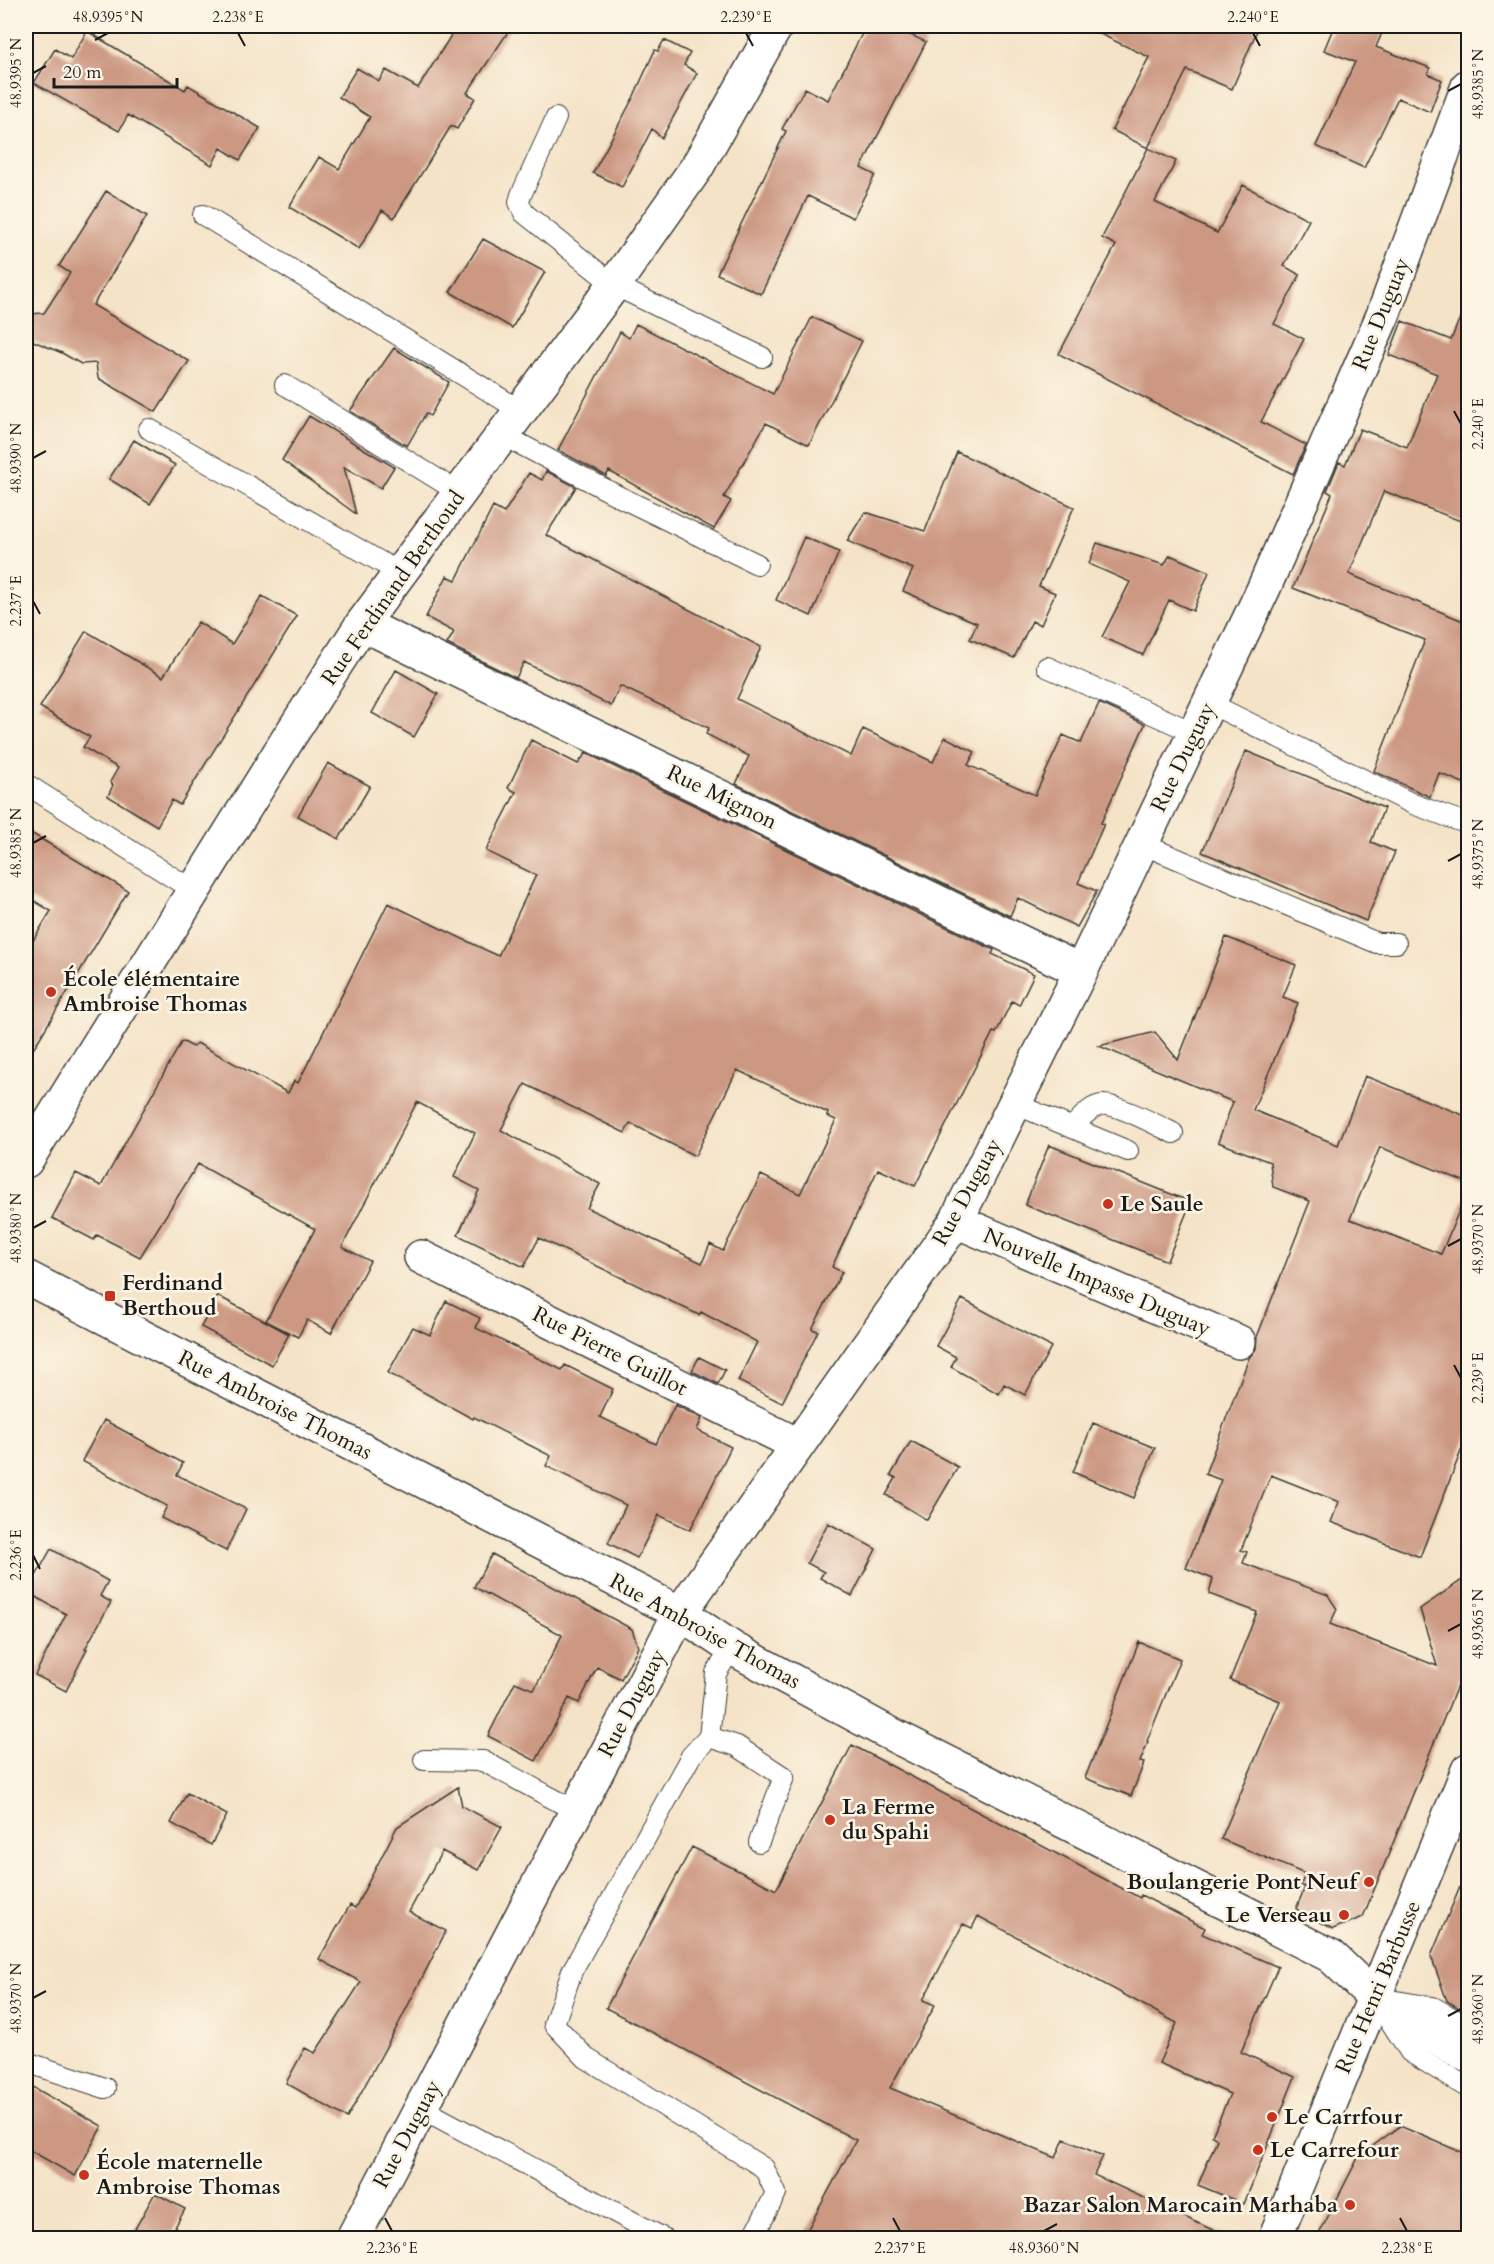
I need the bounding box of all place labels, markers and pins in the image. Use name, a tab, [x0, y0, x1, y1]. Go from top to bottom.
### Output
place label: École élémentaire Ambroise Thomas	[63, 964, 247, 1019]
marker: École élémentaire Ambroise Thomas	[44, 985, 58, 999]
place label: Le Saule	[1120, 1189, 1204, 1219]
marker: Le Saule	[1101, 1197, 1115, 1211]
place label: Ferdinand Berthoud	[122, 1268, 224, 1323]
marker: Ferdinand Berthoud	[103, 1289, 117, 1303]
place label: La Ferme du Spahi	[842, 1792, 935, 1847]
marker: La Ferme du Spahi	[823, 1813, 837, 1827]
place label: Boulangerie Pont Neuf	[1127, 1867, 1360, 1897]
marker: Boulangerie Pont Neuf	[1362, 1875, 1376, 1889]
place label: Le Verseau	[1225, 1900, 1332, 1930]
marker: Le Verseau	[1337, 1908, 1351, 1922]
place label: Le Carrfour	[1284, 2102, 1403, 2132]
marker: Le Carrfour	[1265, 2110, 1279, 2124]
place label: Le Carrefour	[1270, 2135, 1399, 2165]
marker: Le Carrefour	[1251, 2143, 1265, 2157]
place label: École maternelle Ambroise Thomas	[96, 2147, 280, 2202]
marker: École maternelle Ambroise Thomas	[77, 2168, 91, 2182]
place label: Bazar Salon Marocain Marhaba	[1023, 2190, 1338, 2220]
marker: Bazar Salon Marocain Marhaba	[1343, 2198, 1357, 2212]

